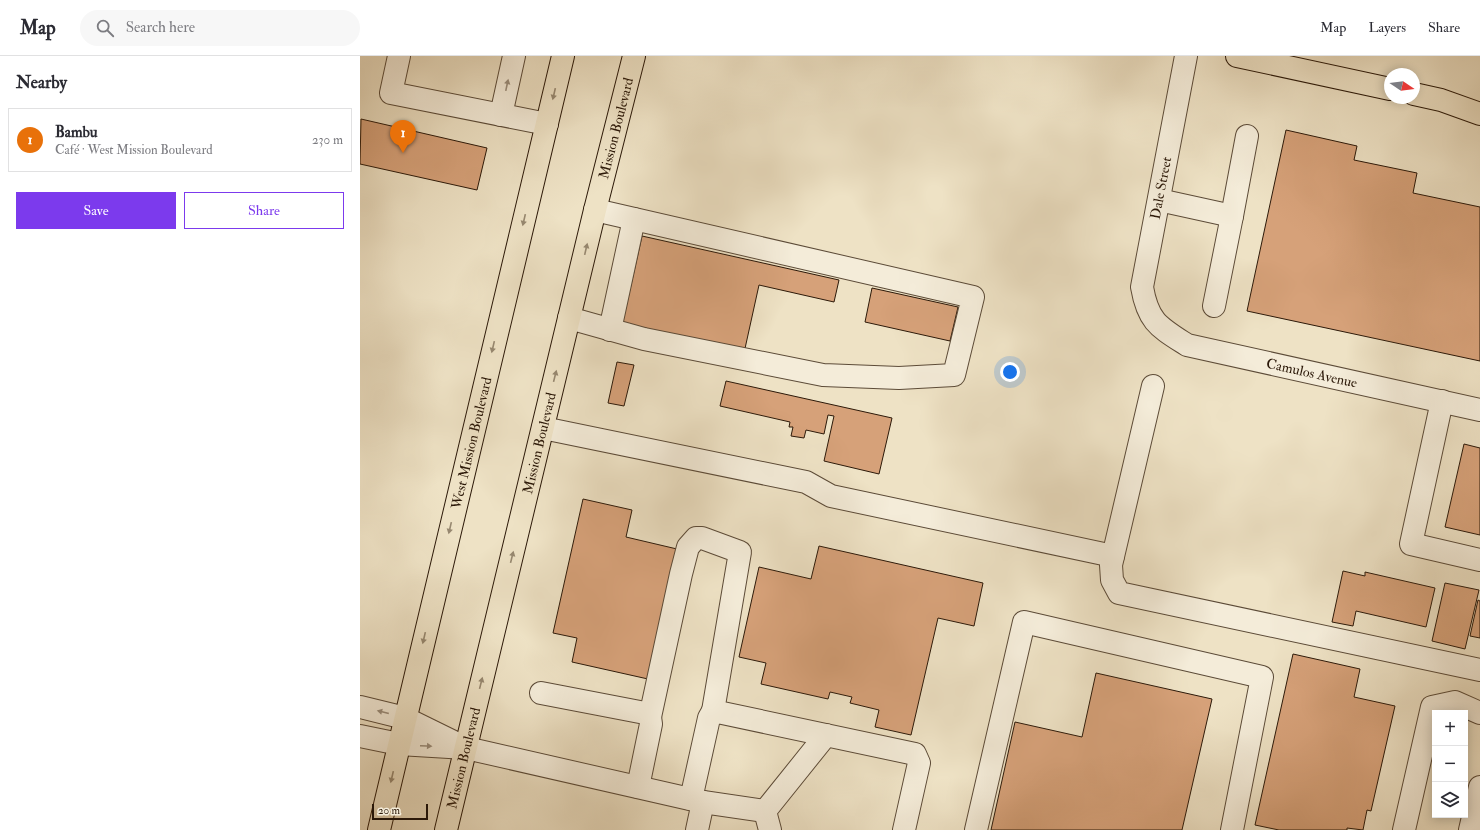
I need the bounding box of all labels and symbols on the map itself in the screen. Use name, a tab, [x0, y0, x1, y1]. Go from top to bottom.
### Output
north arrow	[1384, 68, 1420, 104]
street label: Mission Boulevard	[595, 76, 637, 181]
one-way arrow	[505, 79, 511, 91]
one-way arrow	[550, 88, 556, 100]
pin: 1	[390, 120, 416, 153]
street label: Dale Street	[1147, 155, 1175, 221]
one-way arrow	[520, 214, 526, 227]
one-way arrow	[583, 243, 589, 256]
one-way arrow	[490, 341, 496, 353]
street label: Camulos Avenue	[1265, 354, 1359, 391]
your location	[1000, 362, 1020, 382]
one-way arrow	[553, 370, 559, 382]
street label: West Mission Boulevard	[447, 375, 495, 511]
street label: Mission Boulevard	[519, 390, 559, 495]
one-way arrow	[447, 522, 453, 534]
one-way arrow	[509, 550, 515, 563]
one-way arrow	[420, 632, 426, 644]
one-way arrow	[479, 677, 485, 689]
street label: Mission Boulevard	[443, 705, 484, 811]
one-way arrow	[376, 709, 388, 715]
one-way arrow	[420, 742, 432, 749]
one-way arrow	[388, 771, 394, 783]
scale bar	[372, 802, 428, 821]

